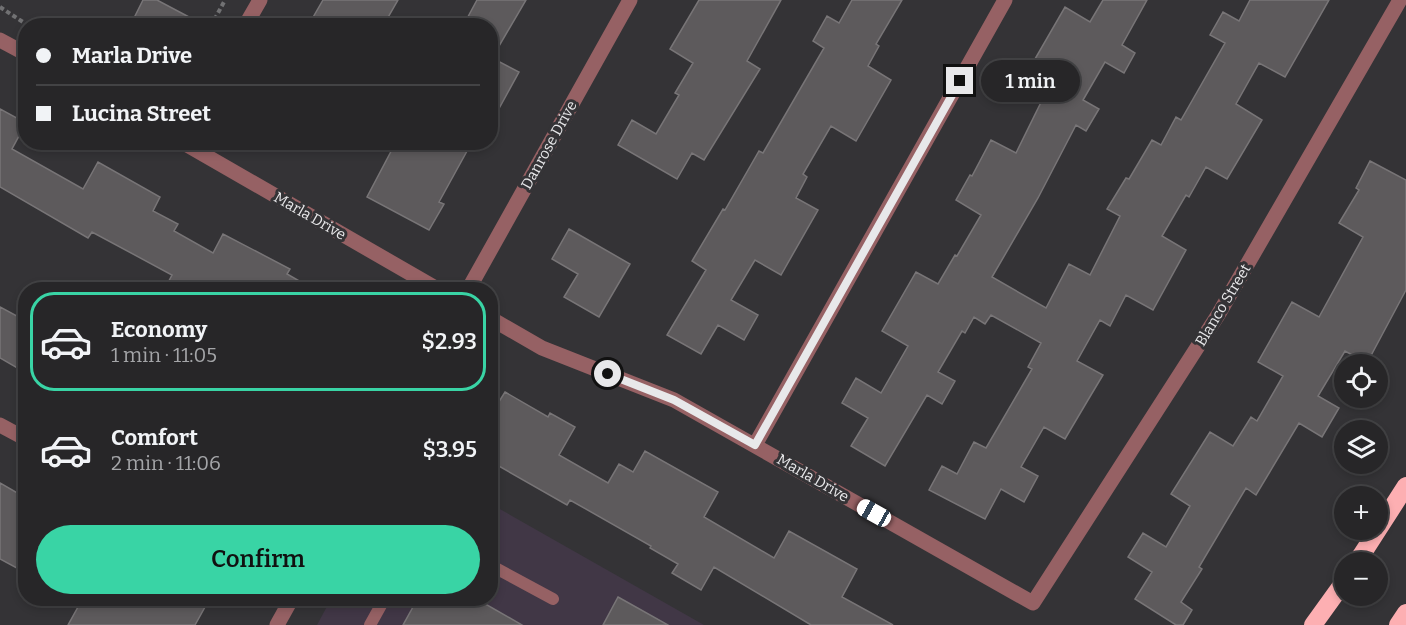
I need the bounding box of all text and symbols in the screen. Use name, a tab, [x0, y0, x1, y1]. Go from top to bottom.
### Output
text: Marla Drive	[72, 42, 192, 69]
callout: 1 min	[981, 60, 1080, 102]
route end	[946, 67, 973, 94]
text: 1 min	[1005, 69, 1056, 93]
street label: Danrose Drive	[517, 98, 581, 192]
text: Lucina Street	[72, 100, 211, 127]
street label: Marla Drive	[271, 188, 349, 244]
street label: Blanco Street	[1191, 260, 1255, 349]
icon: car	[39, 315, 93, 369]
text: Economy	[111, 316, 207, 343]
text: $2.93	[422, 328, 477, 355]
text: 1 min · 11:05	[111, 343, 217, 367]
map controls	[1334, 354, 1388, 606]
button: locate	[1334, 354, 1388, 408]
route start	[594, 360, 621, 387]
button: layers	[1334, 420, 1388, 474]
icon: car	[39, 423, 93, 477]
text: Comfort	[111, 424, 198, 451]
text: $3.95	[422, 436, 477, 463]
street label: Marla Drive	[774, 450, 852, 506]
text: 2 min · 11:06	[111, 451, 221, 475]
button: +	[1334, 486, 1388, 540]
car	[854, 496, 894, 530]
button: Confirm	[36, 525, 480, 594]
button: −	[1334, 552, 1388, 606]

